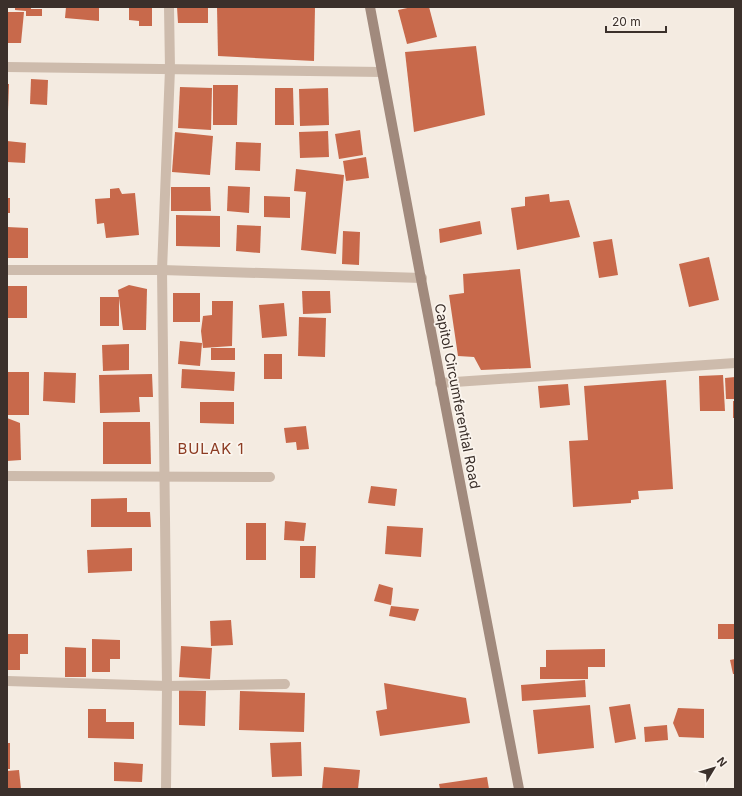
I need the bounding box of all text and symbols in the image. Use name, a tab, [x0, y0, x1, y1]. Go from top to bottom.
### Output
scale bar	[606, 8, 666, 34]
text: 20 m	[612, 14, 641, 29]
street label: Capitol Circumferential Road	[432, 302, 484, 490]
district label: BULAK 1	[177, 439, 245, 458]
north arrow	[694, 748, 734, 788]
text: N	[714, 754, 730, 769]

